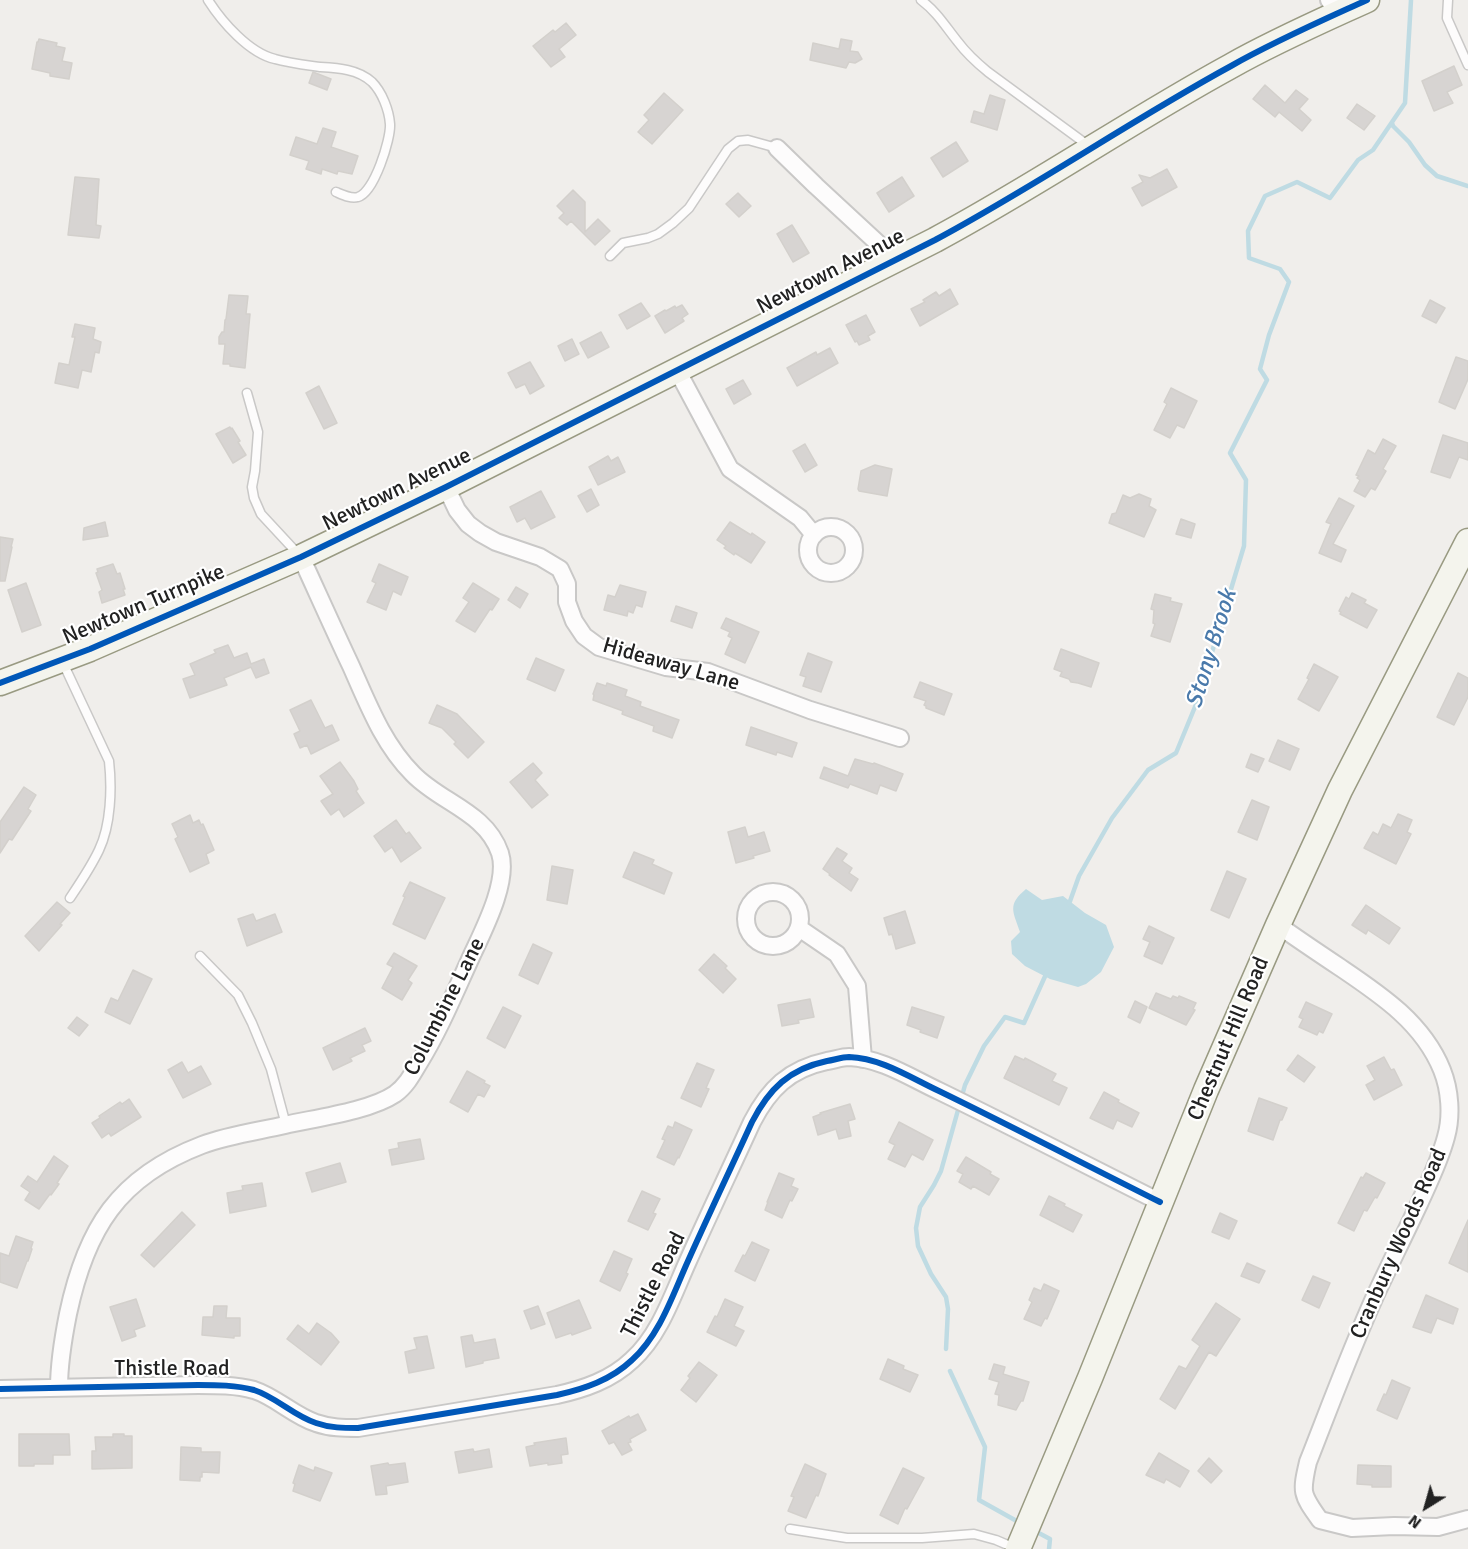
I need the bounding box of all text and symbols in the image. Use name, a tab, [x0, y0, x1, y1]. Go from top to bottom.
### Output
street label: Newtown Avenue	[753, 223, 909, 321]
street label: Newtown Avenue	[318, 443, 476, 537]
street label: Newtown Turnpike	[59, 559, 229, 651]
water label: Stony Brook	[1180, 586, 1244, 712]
street label: Hideaway Lane	[599, 633, 743, 697]
street label: Columbine Lane	[399, 934, 491, 1080]
street label: Chestnut Hill Road	[1183, 953, 1275, 1125]
street label: Cranbury Woods Road	[1345, 1145, 1453, 1343]
street label: Thistle Road	[616, 1228, 692, 1342]
street label: Thistle Road	[114, 1356, 230, 1382]
north arrow	[1396, 1477, 1456, 1537]
text: N	[1405, 1510, 1426, 1533]

